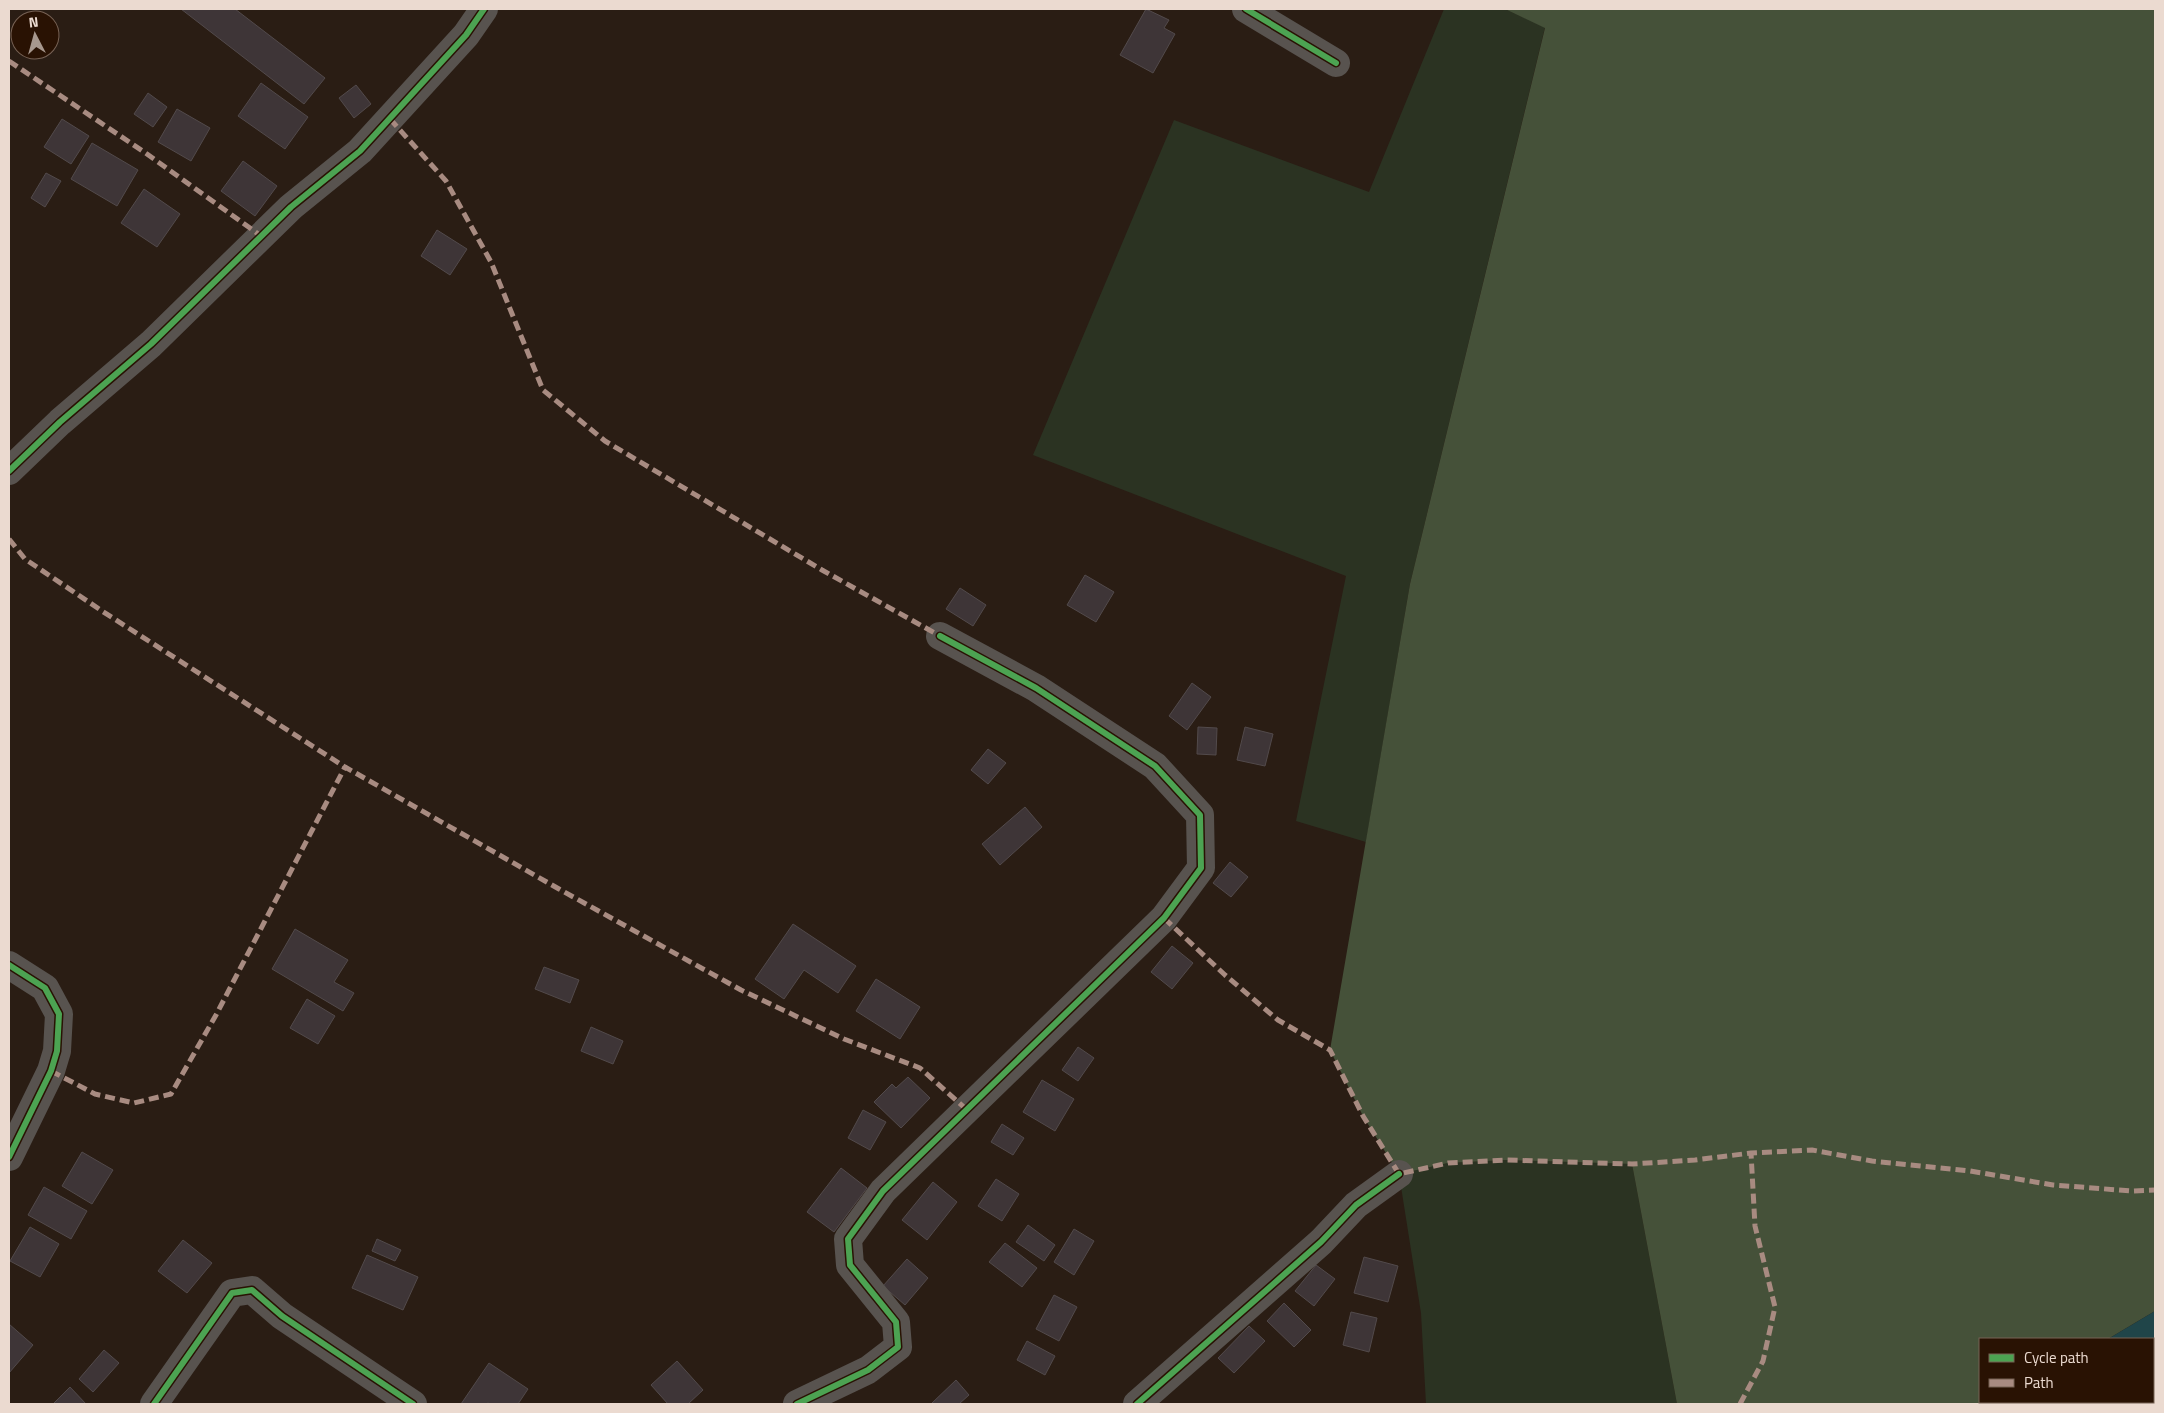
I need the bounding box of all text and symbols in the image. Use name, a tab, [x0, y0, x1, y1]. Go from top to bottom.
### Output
north arrow	[10, 10, 60, 60]
text: N	[28, 11, 40, 33]
legend	[1979, 1338, 2154, 1403]
text: Cycle path	[2024, 1346, 2089, 1369]
text: Path	[2024, 1371, 2054, 1394]

